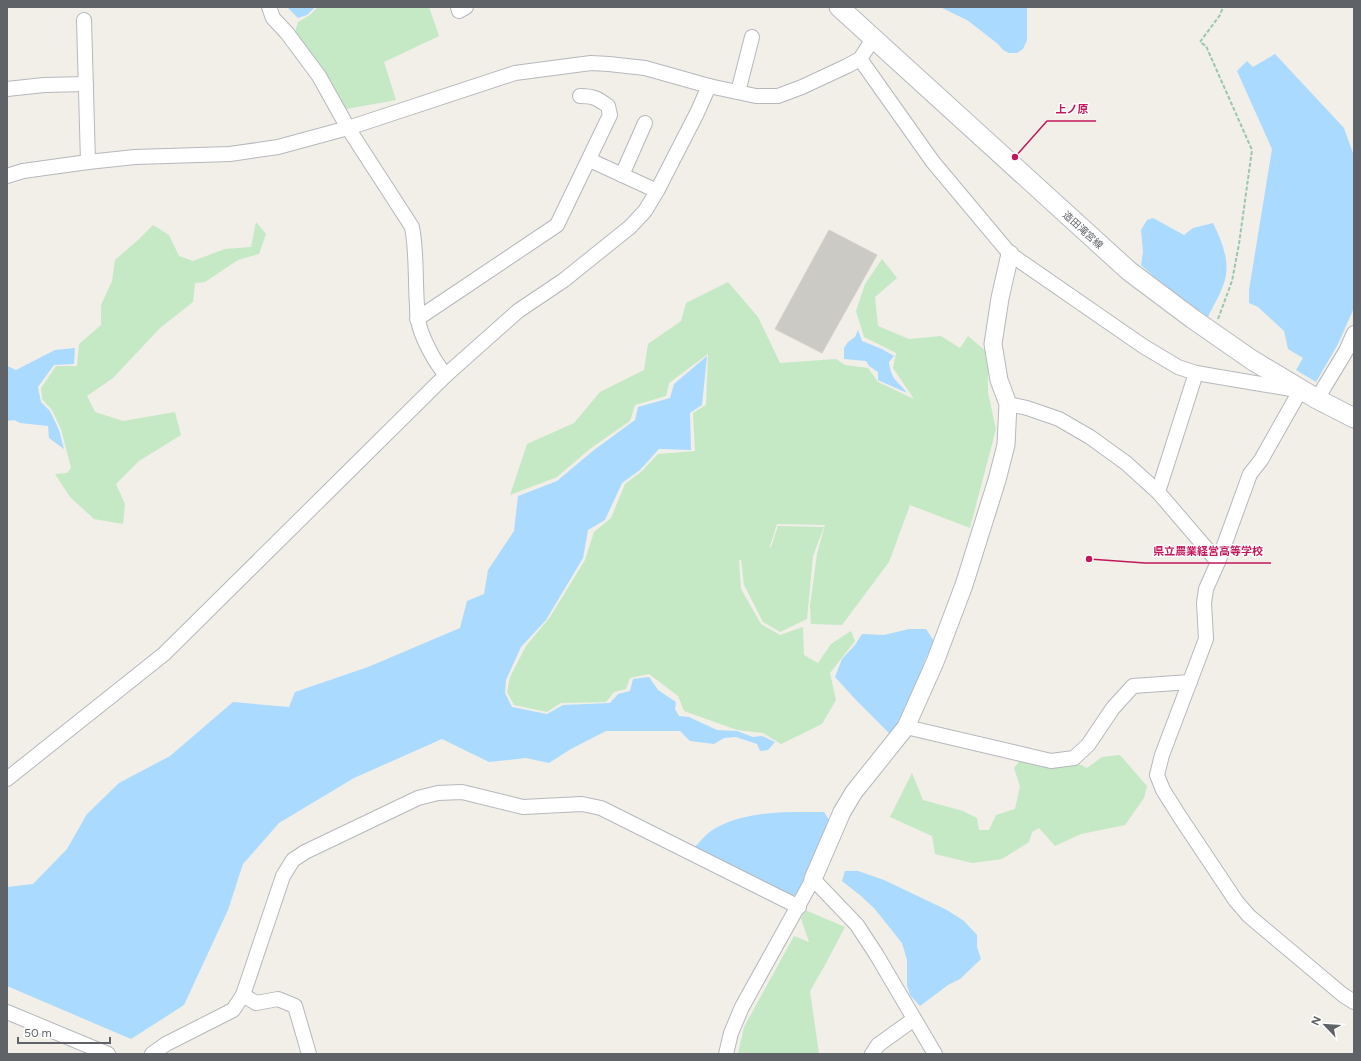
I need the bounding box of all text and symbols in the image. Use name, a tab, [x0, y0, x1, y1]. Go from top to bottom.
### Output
callout: 上ノ原	[1047, 98, 1096, 121]
text: 上ノ原	[1056, 103, 1089, 116]
street label: 造田滝宮線	[1060, 208, 1106, 252]
callout: 県立農業経営高等学校	[1145, 540, 1271, 563]
text: 県立農業経営高等学校	[1153, 545, 1263, 558]
north arrow	[1305, 1005, 1345, 1045]
text: N	[1309, 1014, 1324, 1028]
scale bar	[18, 1019, 110, 1045]
text: 50 m	[24, 1026, 52, 1040]

